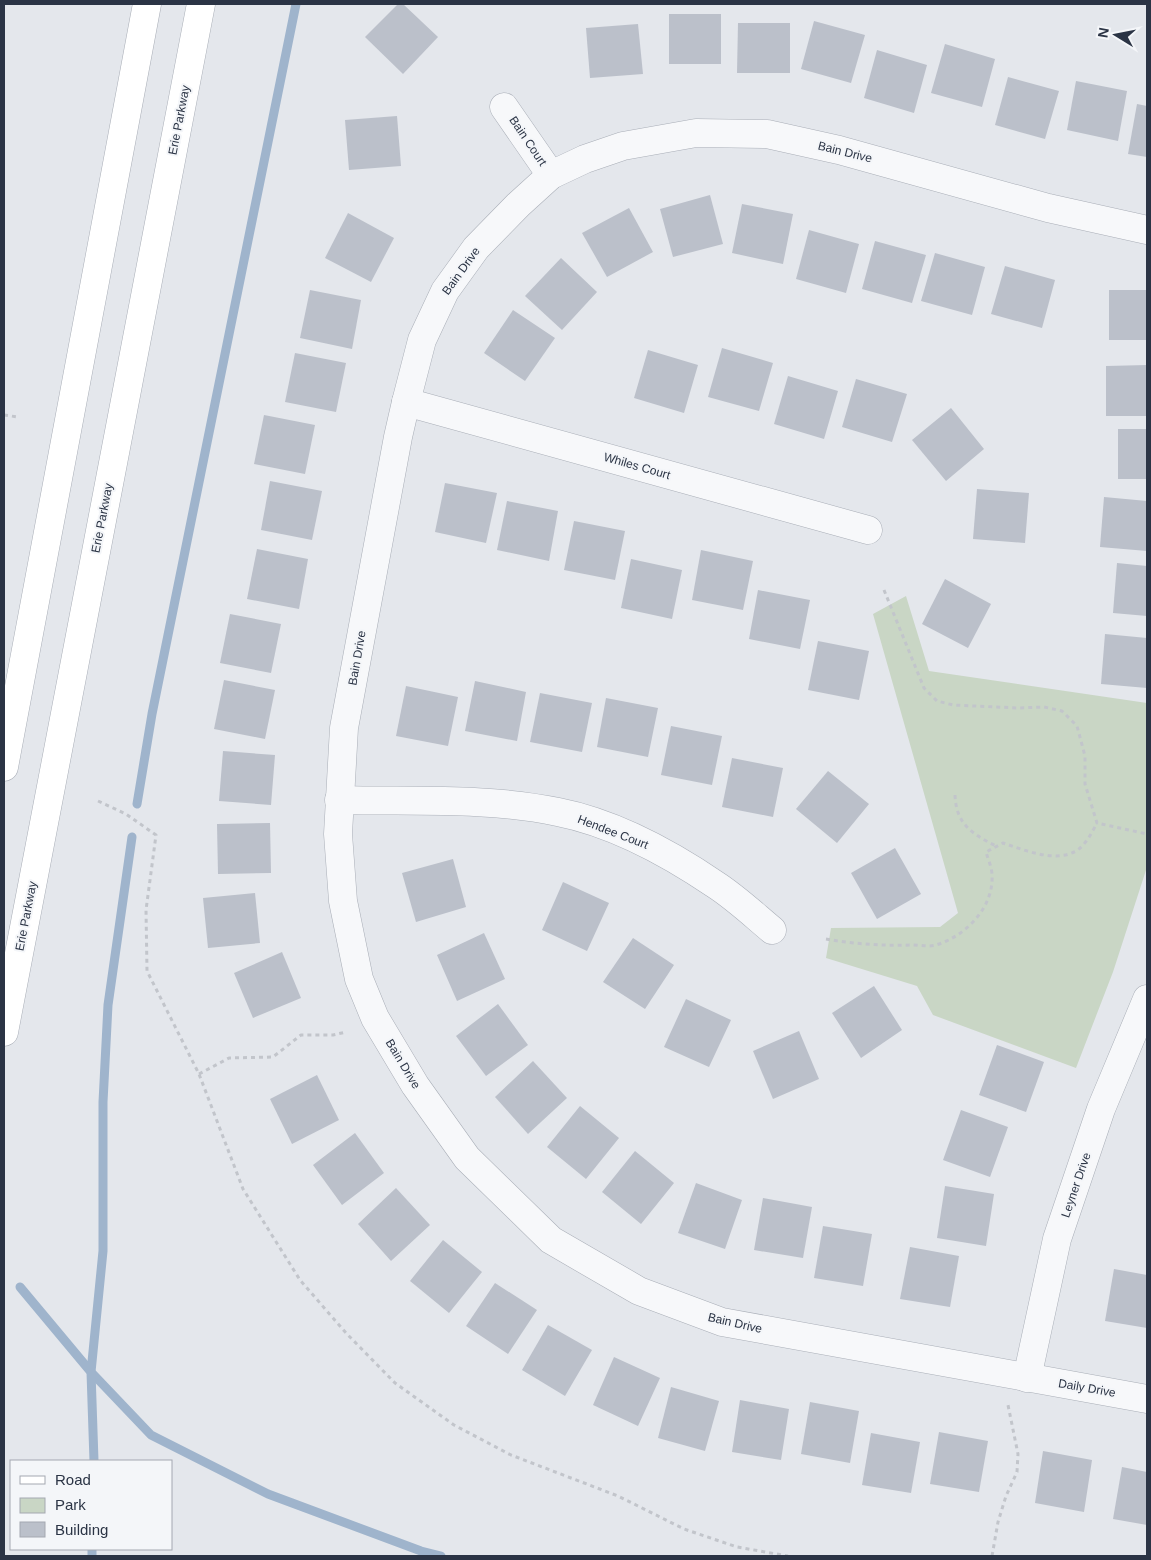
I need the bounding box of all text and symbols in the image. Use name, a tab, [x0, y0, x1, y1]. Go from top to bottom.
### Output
north arrow	[1091, 10, 1141, 60]
text: N	[1094, 26, 1112, 39]
street label: Erie Parkway	[165, 84, 193, 156]
street label: Bain Court	[506, 114, 550, 169]
street label: Bain Drive	[816, 139, 874, 166]
street label: Bain Drive	[439, 244, 483, 298]
street label: Whiles Court	[602, 450, 673, 482]
street label: Erie Parkway	[88, 482, 116, 554]
street label: Bain Drive	[345, 629, 369, 686]
street label: Hendee Court	[576, 812, 651, 852]
street label: Erie Parkway	[12, 880, 40, 952]
street label: Bain Drive	[383, 1037, 423, 1092]
street label: Leyner Drive	[1058, 1150, 1094, 1219]
street label: Bain Drive	[706, 1310, 764, 1336]
street label: Daily Drive	[1057, 1376, 1117, 1400]
legend	[10, 1460, 172, 1550]
text: Road	[55, 1471, 91, 1488]
text: Park	[55, 1496, 86, 1513]
text: Building	[55, 1521, 108, 1538]

